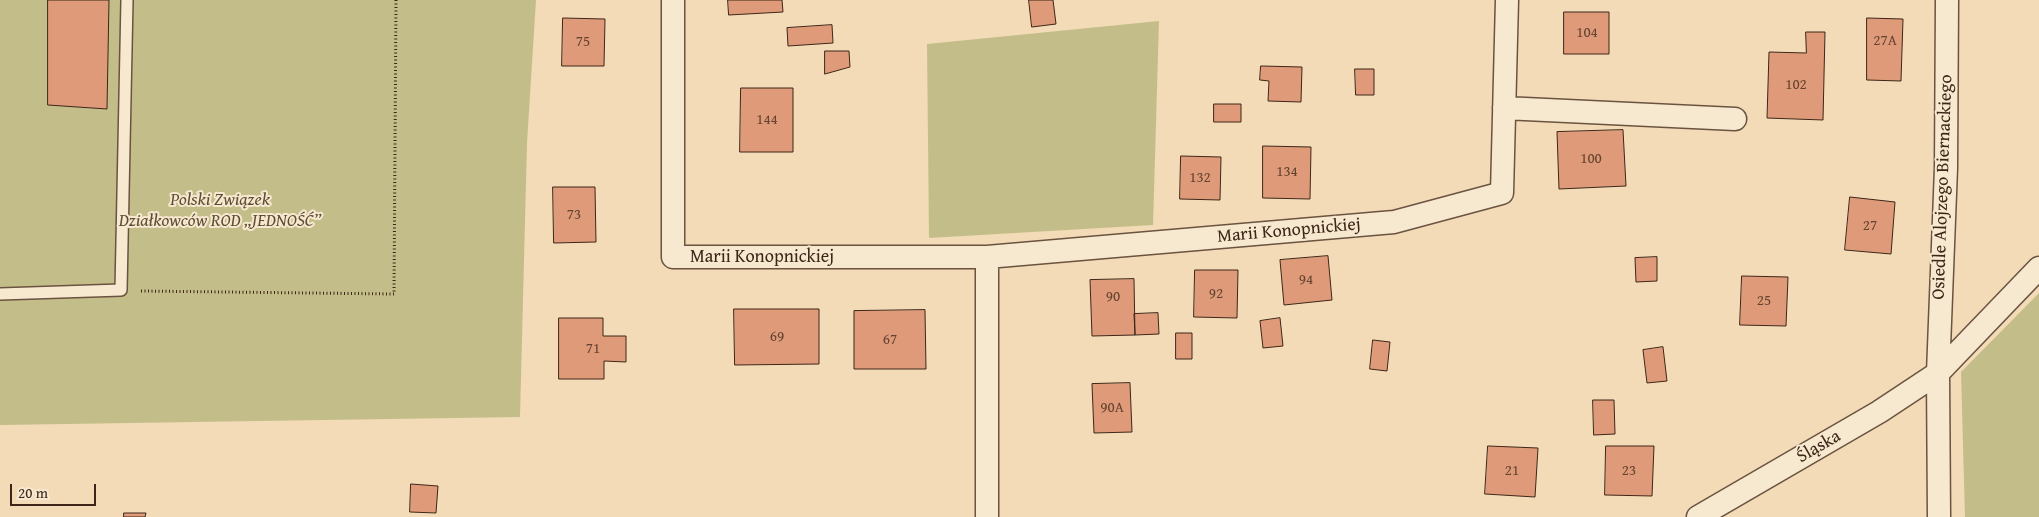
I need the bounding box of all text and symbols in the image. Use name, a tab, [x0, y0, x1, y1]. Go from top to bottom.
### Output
house number: 104	[1576, 24, 1598, 42]
house number: 27A	[1873, 32, 1897, 50]
house number: 75	[576, 33, 590, 51]
street label: Osiedle Alojzego Biernackiego	[1928, 74, 1958, 300]
house number: 102	[1785, 76, 1807, 94]
house number: 144	[756, 111, 778, 129]
house number: 100	[1580, 150, 1602, 168]
house number: 134	[1276, 163, 1298, 181]
house number: 132	[1189, 169, 1211, 187]
park label: Polski Związek Działkowców ROD „JEDNOŚĆ”	[119, 189, 321, 232]
house number: 73	[567, 206, 581, 224]
street label: Marii Konopnickiej	[1216, 214, 1362, 248]
house number: 27	[1863, 217, 1877, 235]
street label: Marii Konopnickiej	[690, 246, 834, 268]
house number: 94	[1299, 271, 1313, 289]
house number: 92	[1209, 285, 1223, 303]
house number: 90	[1106, 288, 1120, 306]
house number: 25	[1757, 292, 1771, 310]
house number: 69	[770, 328, 784, 346]
house number: 67	[883, 331, 897, 349]
house number: 71	[586, 340, 600, 358]
house number: 90A	[1100, 399, 1124, 417]
street label: Śląska	[1793, 426, 1845, 468]
house number: 21	[1505, 462, 1519, 480]
house number: 23	[1622, 462, 1636, 480]
scale bar	[12, 474, 99, 506]
text: 20 m	[18, 482, 48, 503]

